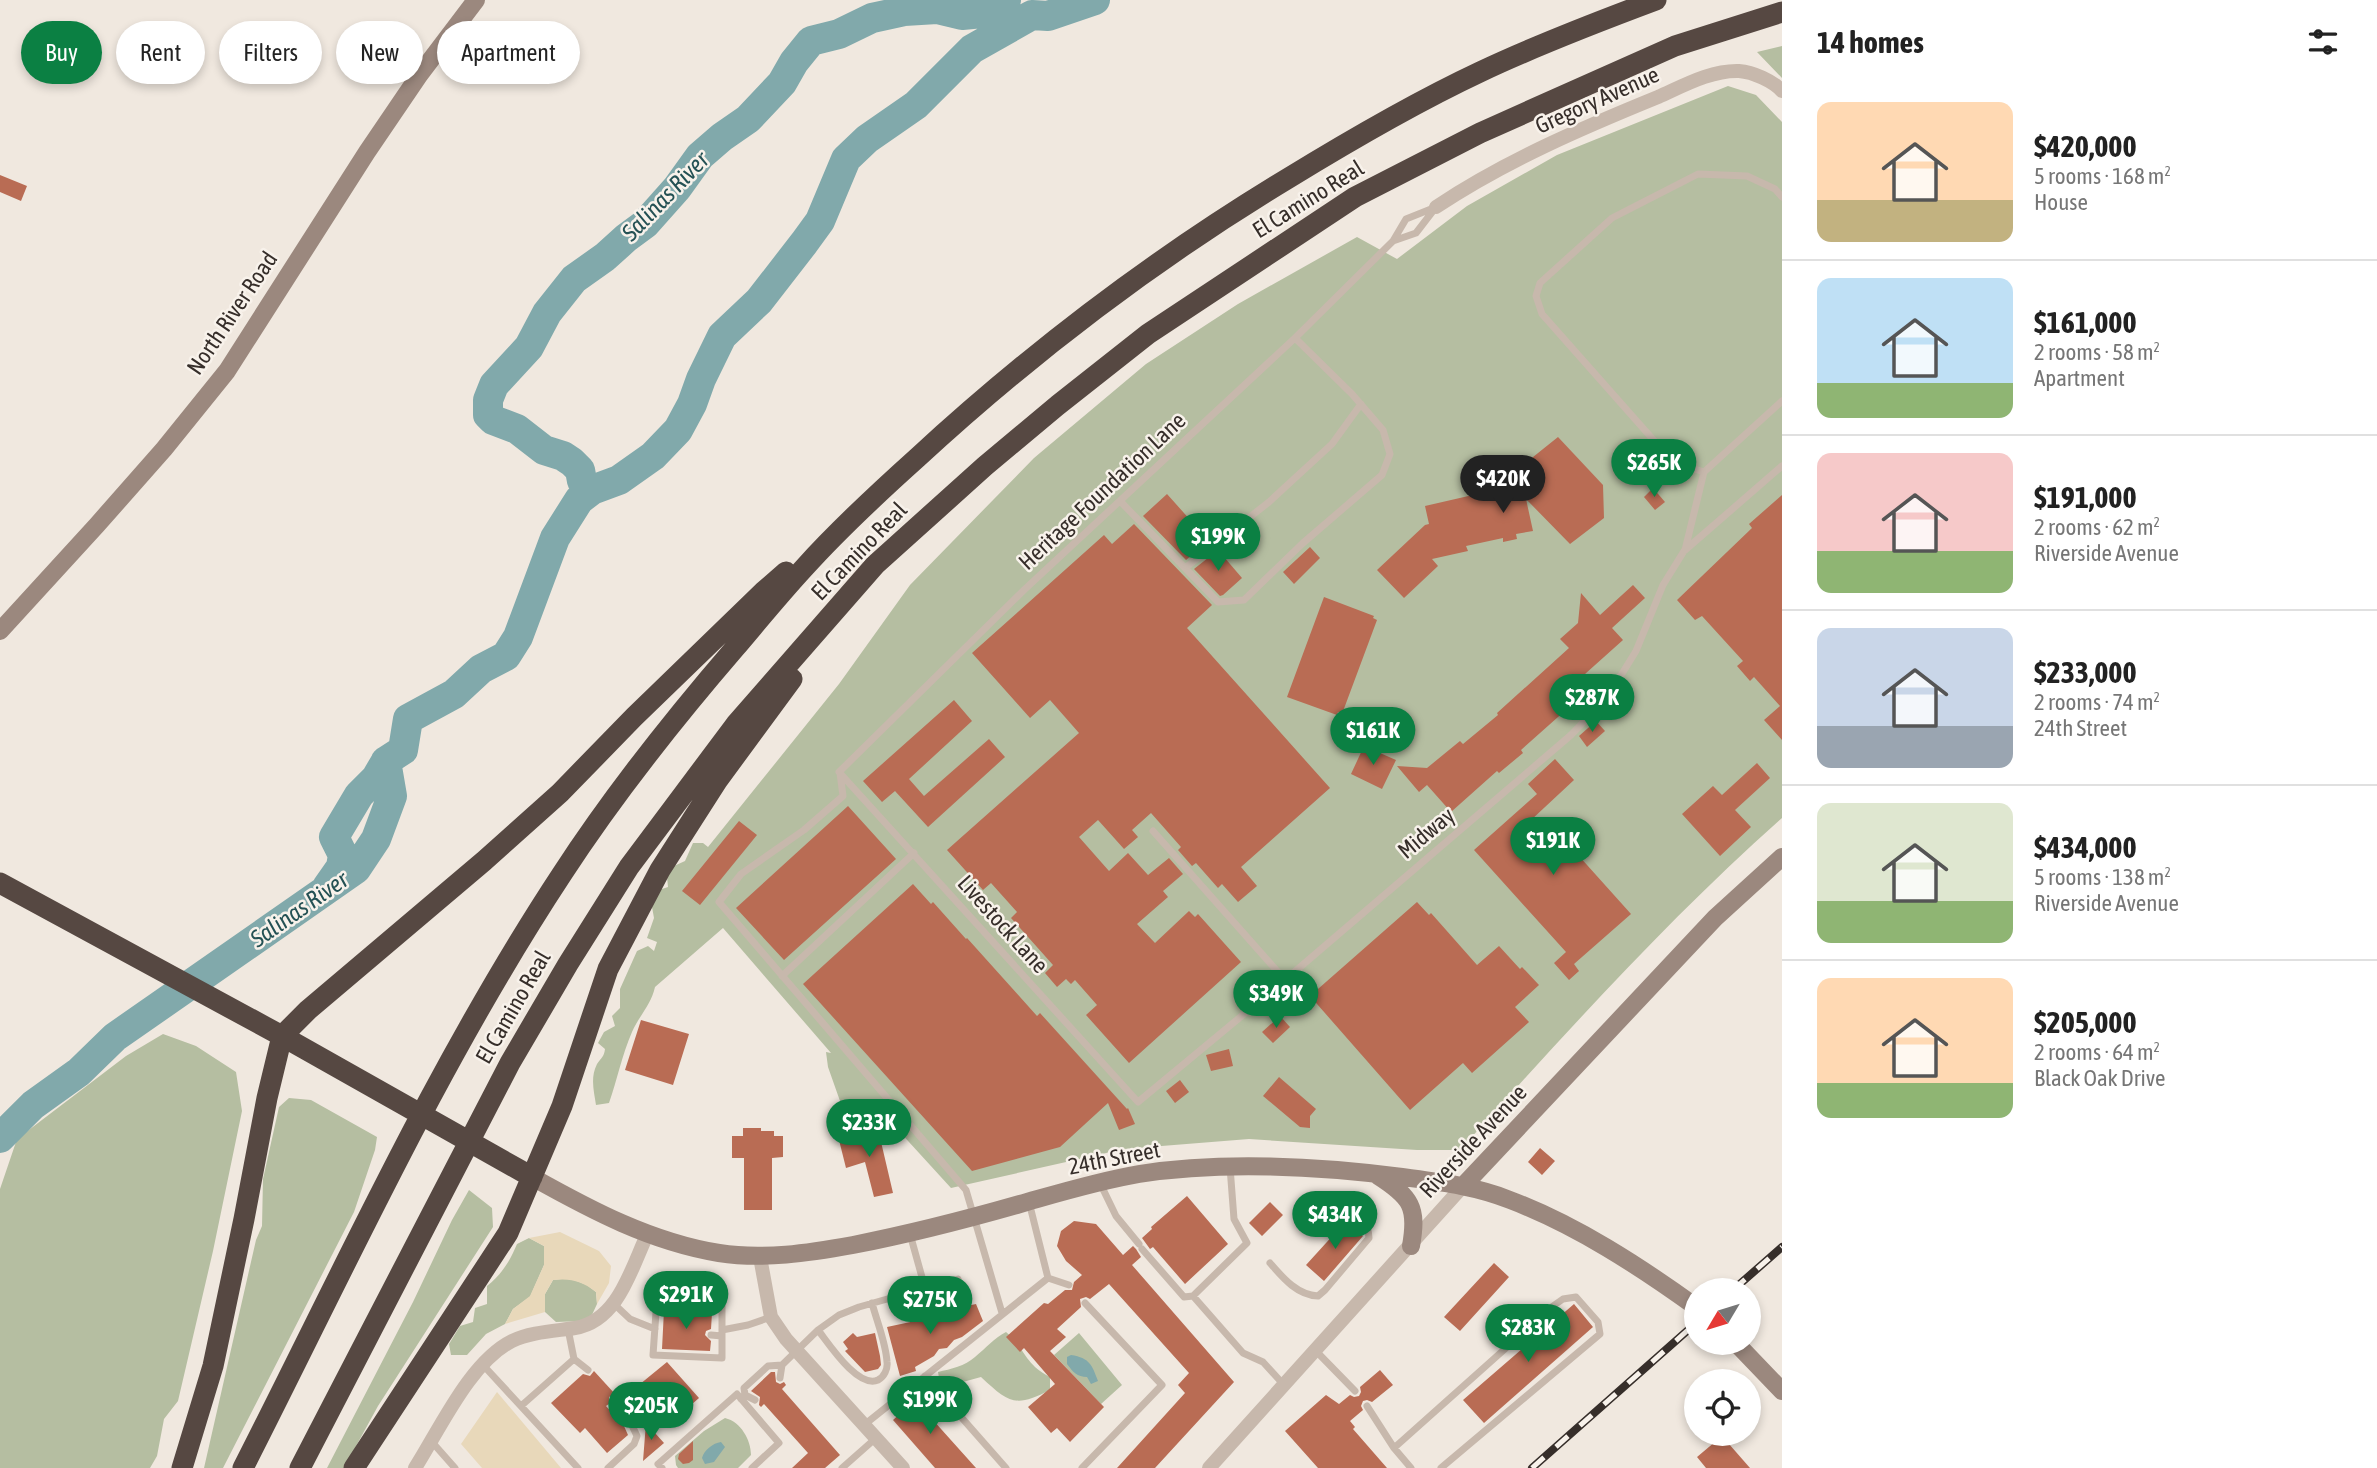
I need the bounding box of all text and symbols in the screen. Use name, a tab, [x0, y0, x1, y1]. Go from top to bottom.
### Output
chip: Buy	[21, 21, 102, 84]
chip: Rent	[116, 21, 205, 84]
chip: Filters	[219, 21, 322, 84]
chip: New	[336, 21, 423, 84]
chip: Apartment	[437, 21, 580, 84]
icon: filters	[2304, 23, 2342, 61]
text: 14 homes	[1817, 25, 1924, 59]
street label: Gregory Avenue	[1531, 61, 1663, 139]
text: $420,000	[2034, 129, 2137, 163]
icon: home	[1873, 130, 1957, 214]
water label: Salinas River	[615, 145, 715, 247]
street label: El Camino Real	[1248, 155, 1368, 243]
text: 5 rooms · 168 m²	[2034, 163, 2171, 189]
text: House	[2034, 189, 2088, 215]
street label: North River Road	[181, 247, 283, 379]
text: $161,000	[2034, 305, 2137, 339]
icon: home	[1873, 306, 1957, 390]
text: 2 rooms · 58 m²	[2034, 339, 2160, 365]
text: Apartment	[2034, 365, 2125, 391]
street label: Heritage Foundation Lane	[1013, 407, 1191, 575]
pin: $265K	[1605, 440, 1703, 499]
text: $265K	[1627, 449, 1681, 475]
pin: $420K	[1454, 456, 1552, 515]
text: $420K	[1476, 465, 1530, 491]
text: $191,000	[2034, 480, 2137, 514]
icon: home	[1873, 481, 1957, 565]
street label: El Camino Real	[806, 497, 912, 605]
pin: $199K	[1169, 514, 1267, 573]
text: 2 rooms · 62 m²	[2034, 514, 2160, 540]
text: $199K	[1191, 523, 1245, 549]
text: Riverside Avenue	[2034, 540, 2179, 566]
text: $233,000	[2034, 655, 2137, 689]
icon: home	[1873, 656, 1957, 740]
pin: $287K	[1543, 674, 1641, 734]
text: $287K	[1565, 684, 1619, 710]
text: 2 rooms · 74 m²	[2034, 689, 2160, 715]
pin: $161K	[1324, 708, 1422, 767]
text: 24th Street	[2034, 715, 2127, 741]
text: $161K	[1346, 717, 1400, 743]
street label: Midway	[1393, 802, 1459, 864]
pin: $191K	[1504, 818, 1602, 877]
text: $191K	[1526, 827, 1580, 853]
text: $434,000	[2034, 830, 2137, 864]
icon: home	[1873, 831, 1957, 915]
text: 5 rooms · 138 m²	[2034, 864, 2171, 890]
water label: Salinas River	[244, 865, 354, 953]
street label: Livestock Lane	[952, 870, 1054, 978]
text: Riverside Avenue	[2034, 890, 2179, 916]
street label: El Camino Real	[470, 946, 556, 1068]
pin: $349K	[1227, 970, 1325, 1030]
text: $349K	[1249, 980, 1303, 1006]
text: $205,000	[2034, 1005, 2137, 1039]
icon: home	[1873, 1006, 1957, 1090]
text: 2 rooms · 64 m²	[2034, 1039, 2160, 1065]
text: Black Oak Drive	[2034, 1065, 2166, 1091]
street label: Riverside Avenue	[1414, 1079, 1532, 1203]
pin: $233K	[820, 1100, 918, 1159]
text: $233K	[842, 1109, 896, 1135]
street label: 24th Street	[1066, 1136, 1162, 1180]
pin: $434K	[1286, 1192, 1384, 1251]
text: $434K	[1308, 1201, 1362, 1227]
pin: $291K	[637, 1272, 735, 1331]
pin: $275K	[881, 1276, 979, 1336]
north arrow	[1684, 1278, 1760, 1354]
map controls	[1684, 1278, 1761, 1446]
text: $291K	[659, 1281, 713, 1307]
text: $275K	[903, 1286, 957, 1312]
pin: $283K	[1479, 1304, 1577, 1364]
text: $283K	[1501, 1314, 1555, 1340]
button: locate	[1684, 1369, 1761, 1446]
pin: $199K	[881, 1376, 979, 1436]
pin: $205K	[602, 1382, 700, 1442]
text: $199K	[903, 1386, 957, 1412]
text: $205K	[624, 1392, 678, 1418]

